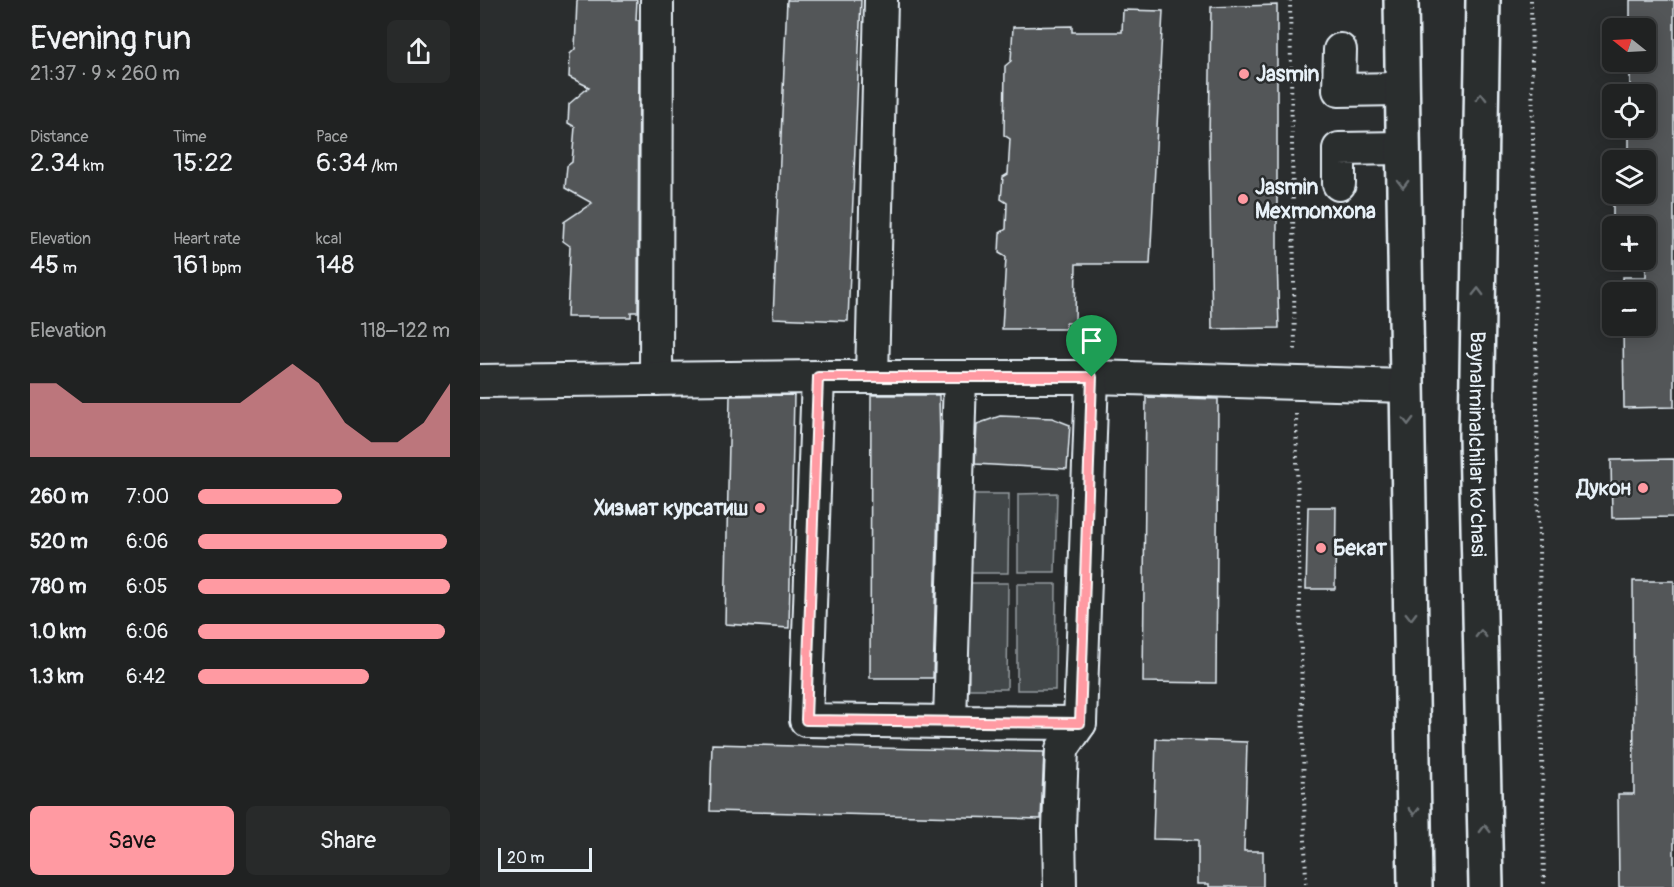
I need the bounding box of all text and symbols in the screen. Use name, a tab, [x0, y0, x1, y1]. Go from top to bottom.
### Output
text: Evening run	[30, 18, 191, 59]
north arrow	[1602, 18, 1656, 72]
map controls	[1602, 18, 1656, 336]
button: share	[387, 20, 450, 83]
text: 21:37 · 9 × 260 m	[30, 61, 180, 86]
place label: Jasmin	[1256, 61, 1319, 88]
marker: Jasmin	[1237, 67, 1251, 81]
button: locate	[1602, 84, 1656, 138]
one-way arrow	[1475, 92, 1487, 101]
text: Distance	[30, 127, 89, 147]
text: Time	[173, 127, 206, 147]
text: Pace	[316, 127, 348, 147]
text: 2.34	[30, 147, 80, 179]
text: 15:22	[173, 147, 233, 179]
text: 6:34	[316, 147, 368, 179]
button: layers	[1602, 150, 1656, 204]
text: km	[80, 156, 104, 176]
text: /km	[368, 156, 398, 176]
place label: Jasmin Mexmonxona	[1255, 174, 1376, 225]
one-way arrow	[1397, 180, 1409, 189]
marker: Jasmin Mexmonxona	[1236, 192, 1250, 206]
button: +	[1602, 216, 1656, 270]
text: Elevation	[30, 229, 91, 249]
text: Heart rate	[173, 229, 240, 249]
text: kcal	[316, 229, 342, 249]
text: 45	[30, 249, 59, 281]
text: 161	[173, 249, 208, 281]
text: 148	[316, 249, 354, 281]
text: m	[59, 258, 77, 278]
text: bpm	[208, 258, 242, 278]
button: −	[1602, 282, 1656, 336]
one-way arrow	[1472, 287, 1485, 296]
pin	[1066, 315, 1117, 377]
text: Elevation	[30, 318, 106, 343]
text: 118–122 m	[360, 318, 450, 343]
icon: arrive	[1075, 324, 1108, 357]
street label: Baynalminalchilar ko’chasi	[1462, 331, 1492, 557]
one-way arrow	[1402, 417, 1414, 426]
place label: Дукон	[1575, 475, 1631, 502]
marker: Дукон	[1636, 481, 1650, 495]
text: 260 m	[30, 484, 89, 509]
text: 7:00	[126, 484, 169, 509]
place label: Хизмат курсатиш	[594, 495, 748, 522]
marker: Хизмат курсатиш	[753, 501, 767, 515]
text: 520 m	[30, 529, 88, 554]
text: 6:06	[126, 529, 168, 554]
place label: Бекат	[1333, 535, 1388, 562]
marker: Бекат	[1314, 541, 1328, 555]
text: 780 m	[30, 574, 86, 599]
text: 6:05	[126, 574, 167, 599]
one-way arrow	[1405, 612, 1417, 621]
text: 1.0 km	[30, 619, 86, 644]
text: 6:06	[126, 619, 168, 644]
one-way arrow	[1475, 629, 1487, 638]
text: 1.3 km	[30, 664, 84, 689]
text: 6:42	[126, 664, 166, 689]
button: Save	[30, 806, 234, 875]
button: Share	[246, 806, 450, 875]
one-way arrow	[1408, 807, 1420, 816]
one-way arrow	[1479, 824, 1491, 833]
scale bar	[498, 845, 592, 872]
text: 20 m	[507, 848, 545, 868]

